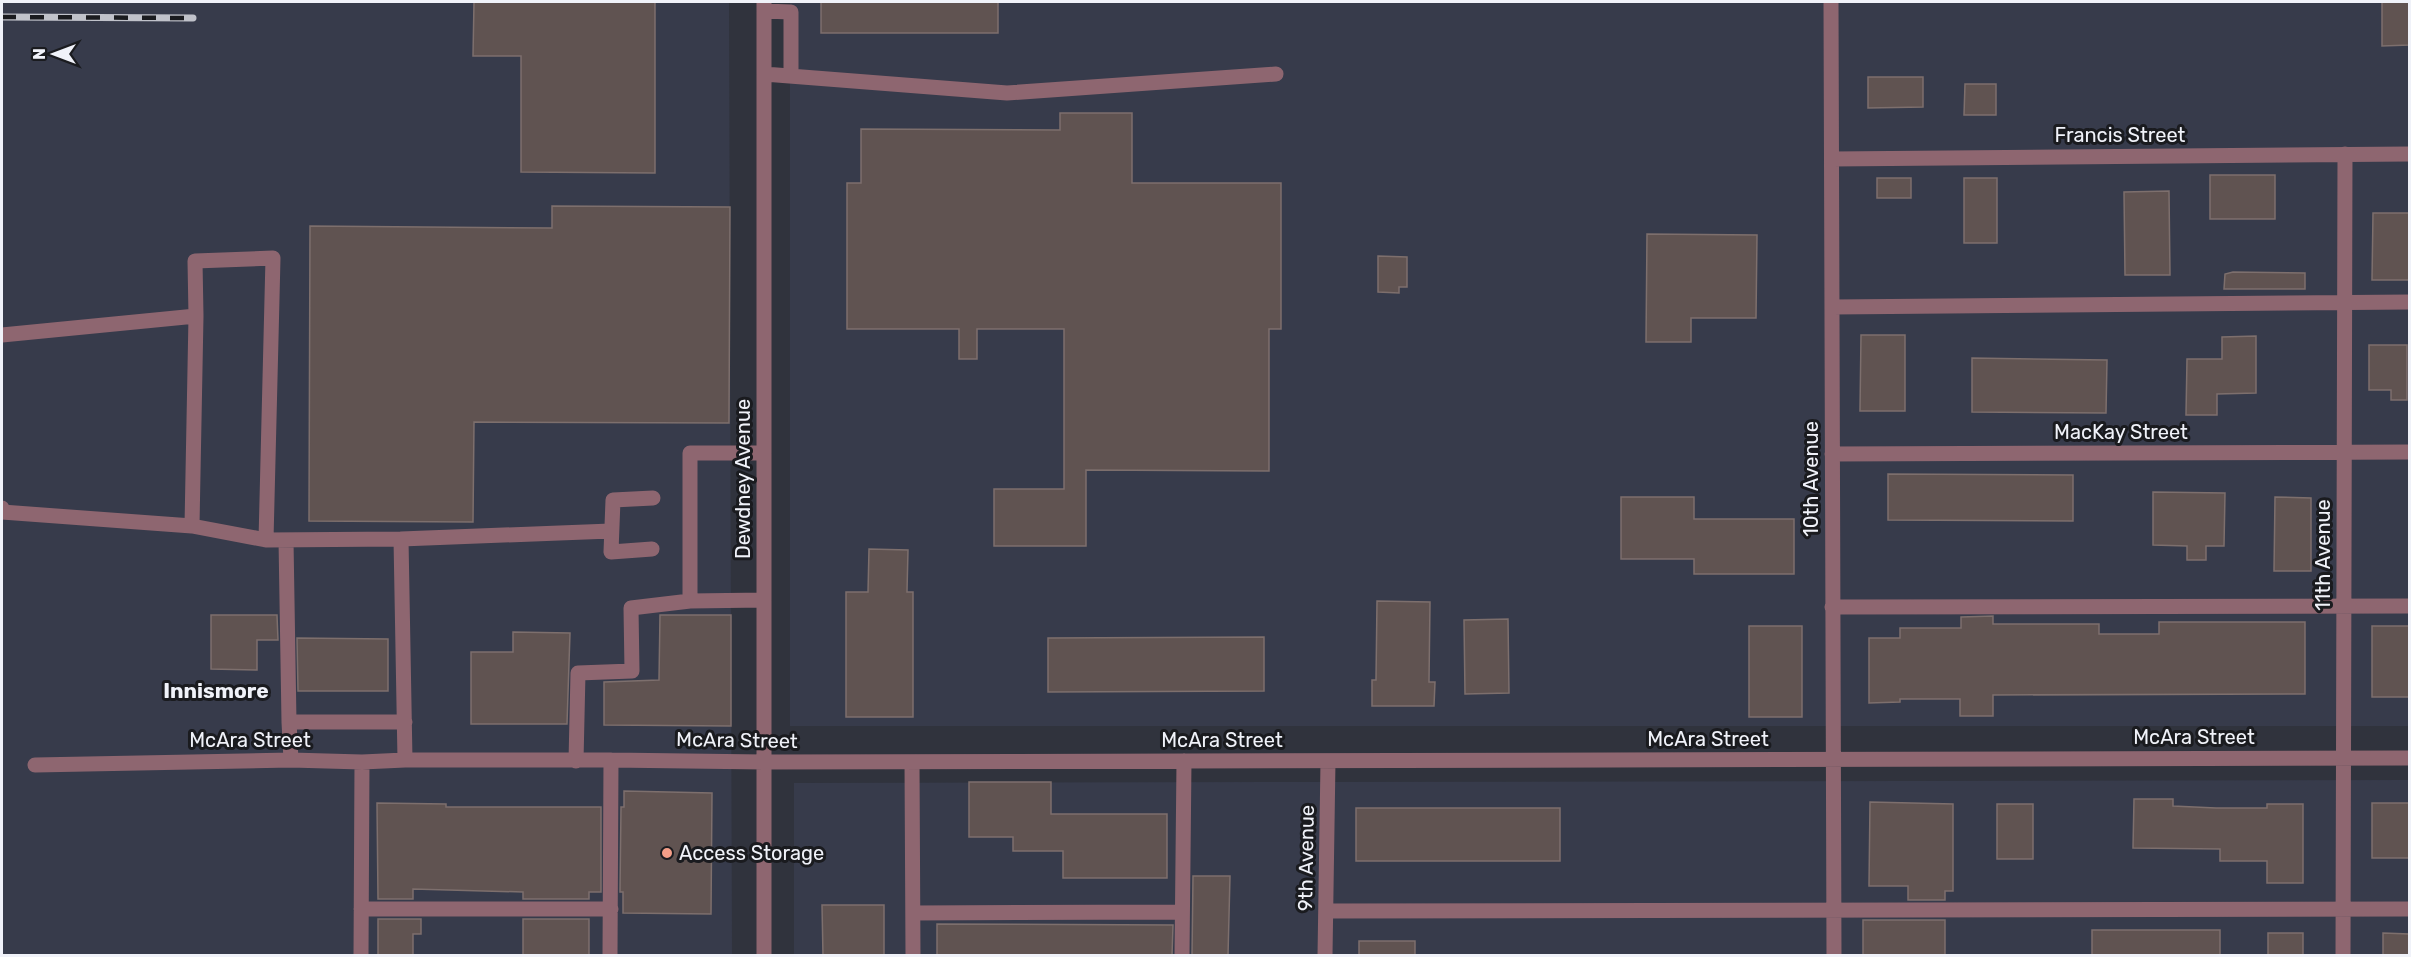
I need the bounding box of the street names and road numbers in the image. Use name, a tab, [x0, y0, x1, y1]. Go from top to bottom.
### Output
street label: Francis Street	[2055, 123, 2186, 147]
street label: Dewdney Avenue	[731, 399, 755, 559]
street label: MacKay Street	[2054, 420, 2188, 444]
street label: 10th Avenue	[1799, 421, 1823, 537]
street label: 11th Avenue	[2311, 499, 2335, 611]
street label: McAra Street	[2133, 725, 2255, 749]
street label: McAra Street	[676, 727, 798, 753]
street label: McAra Street	[1647, 727, 1769, 751]
street label: McAra Street	[189, 728, 311, 752]
street label: McAra Street	[1161, 728, 1283, 752]
street label: 9th Avenue	[1293, 805, 1319, 911]

